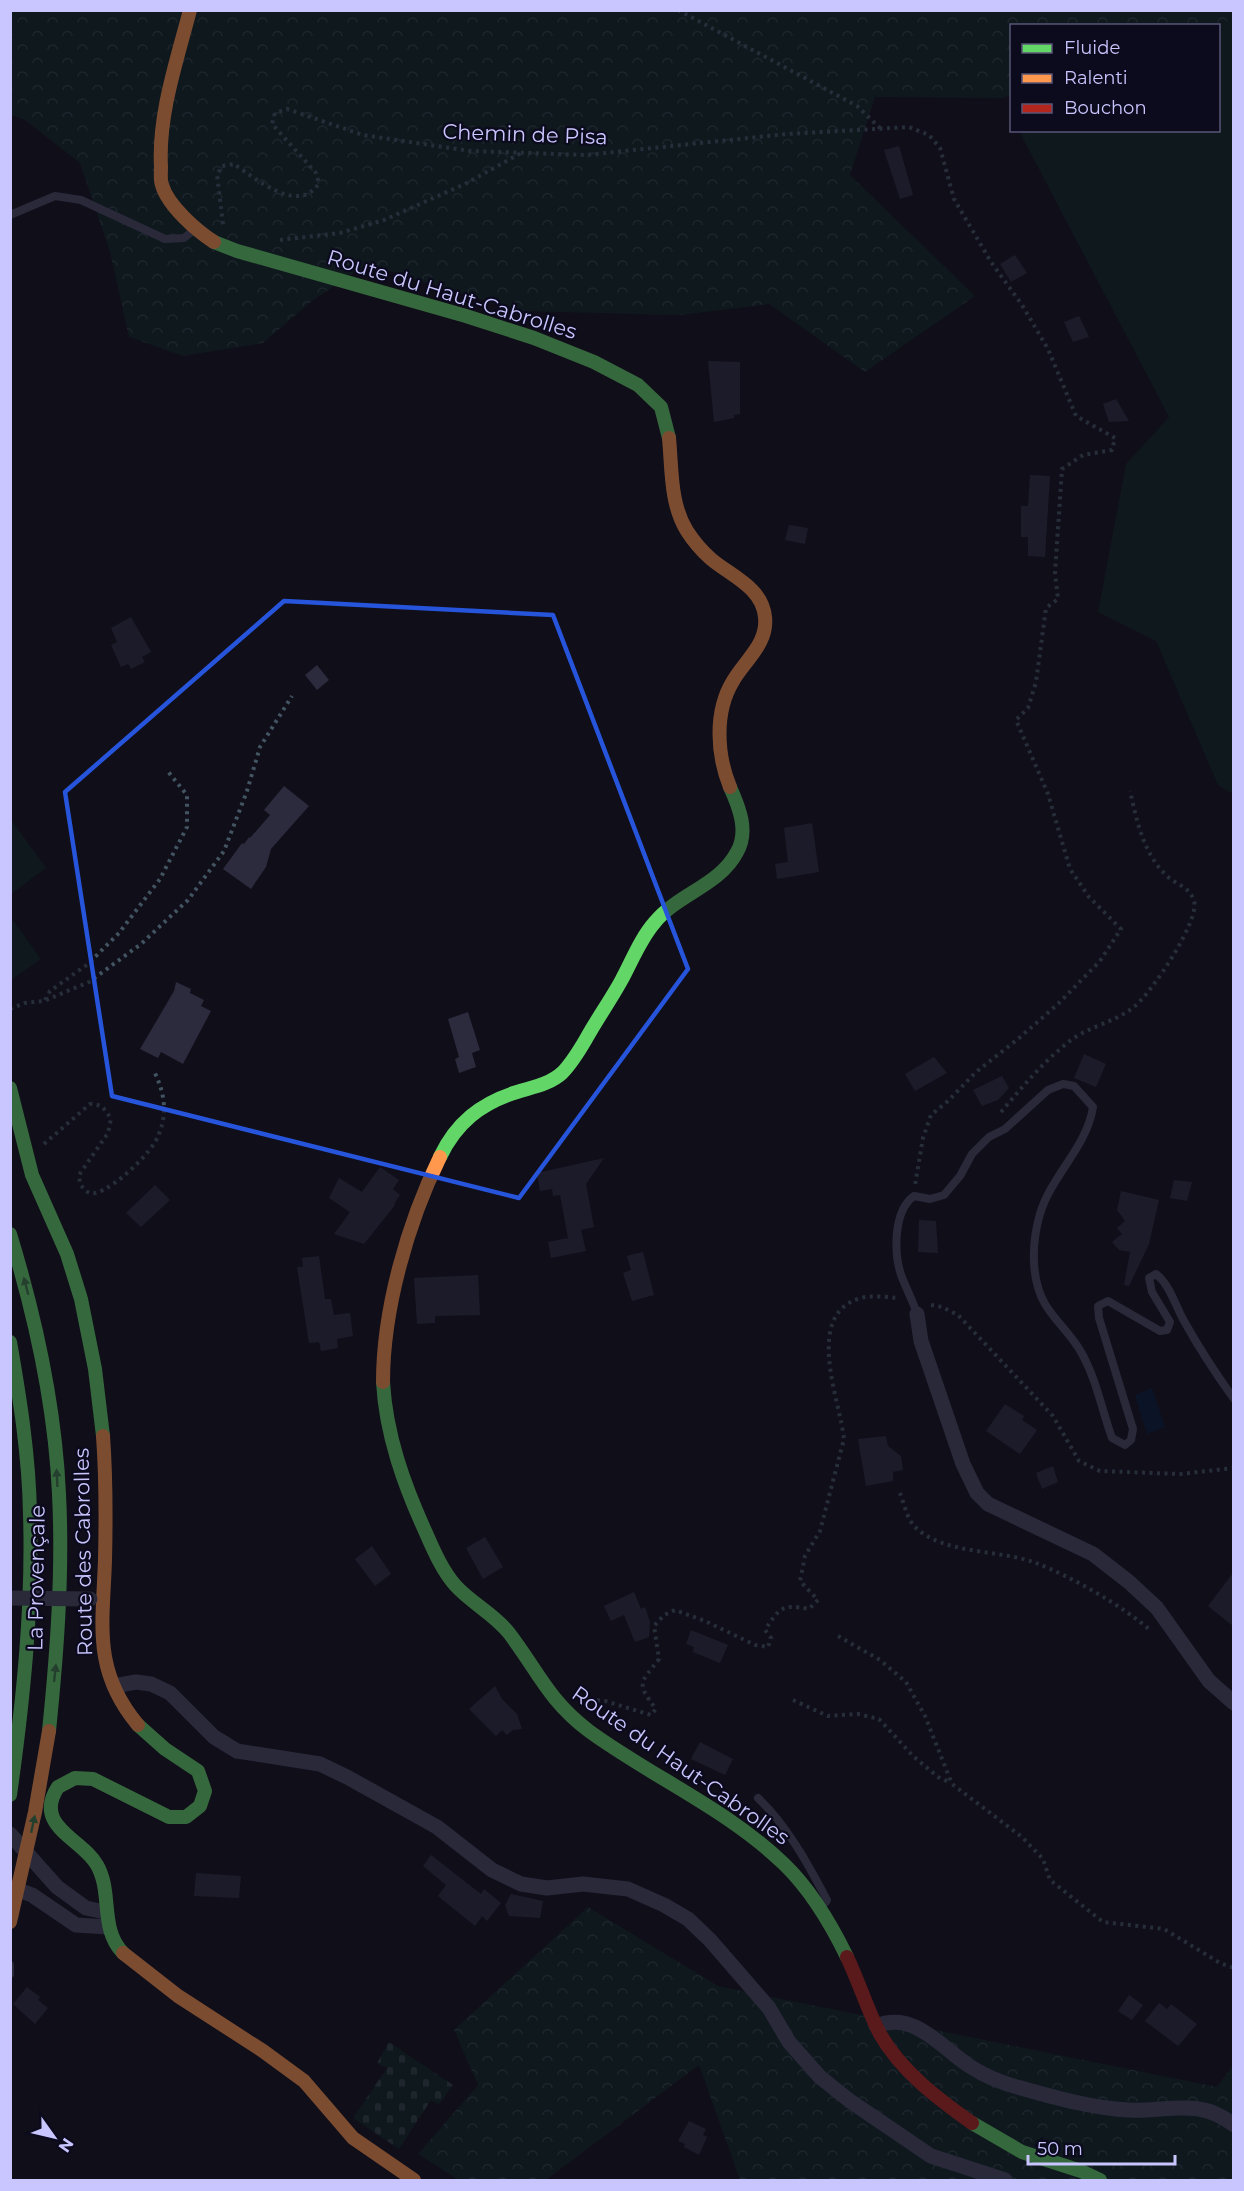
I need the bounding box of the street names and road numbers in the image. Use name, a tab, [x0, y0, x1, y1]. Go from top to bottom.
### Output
street label: Chemin de Pisa	[442, 119, 608, 149]
street label: Route du Haut-Cabrolles	[324, 244, 580, 344]
street label: Route des Cabrolles	[69, 1448, 97, 1656]
street label: La Provençale	[22, 1505, 50, 1651]
street label: Route du Haut-Cabrolles	[568, 1680, 794, 1850]

